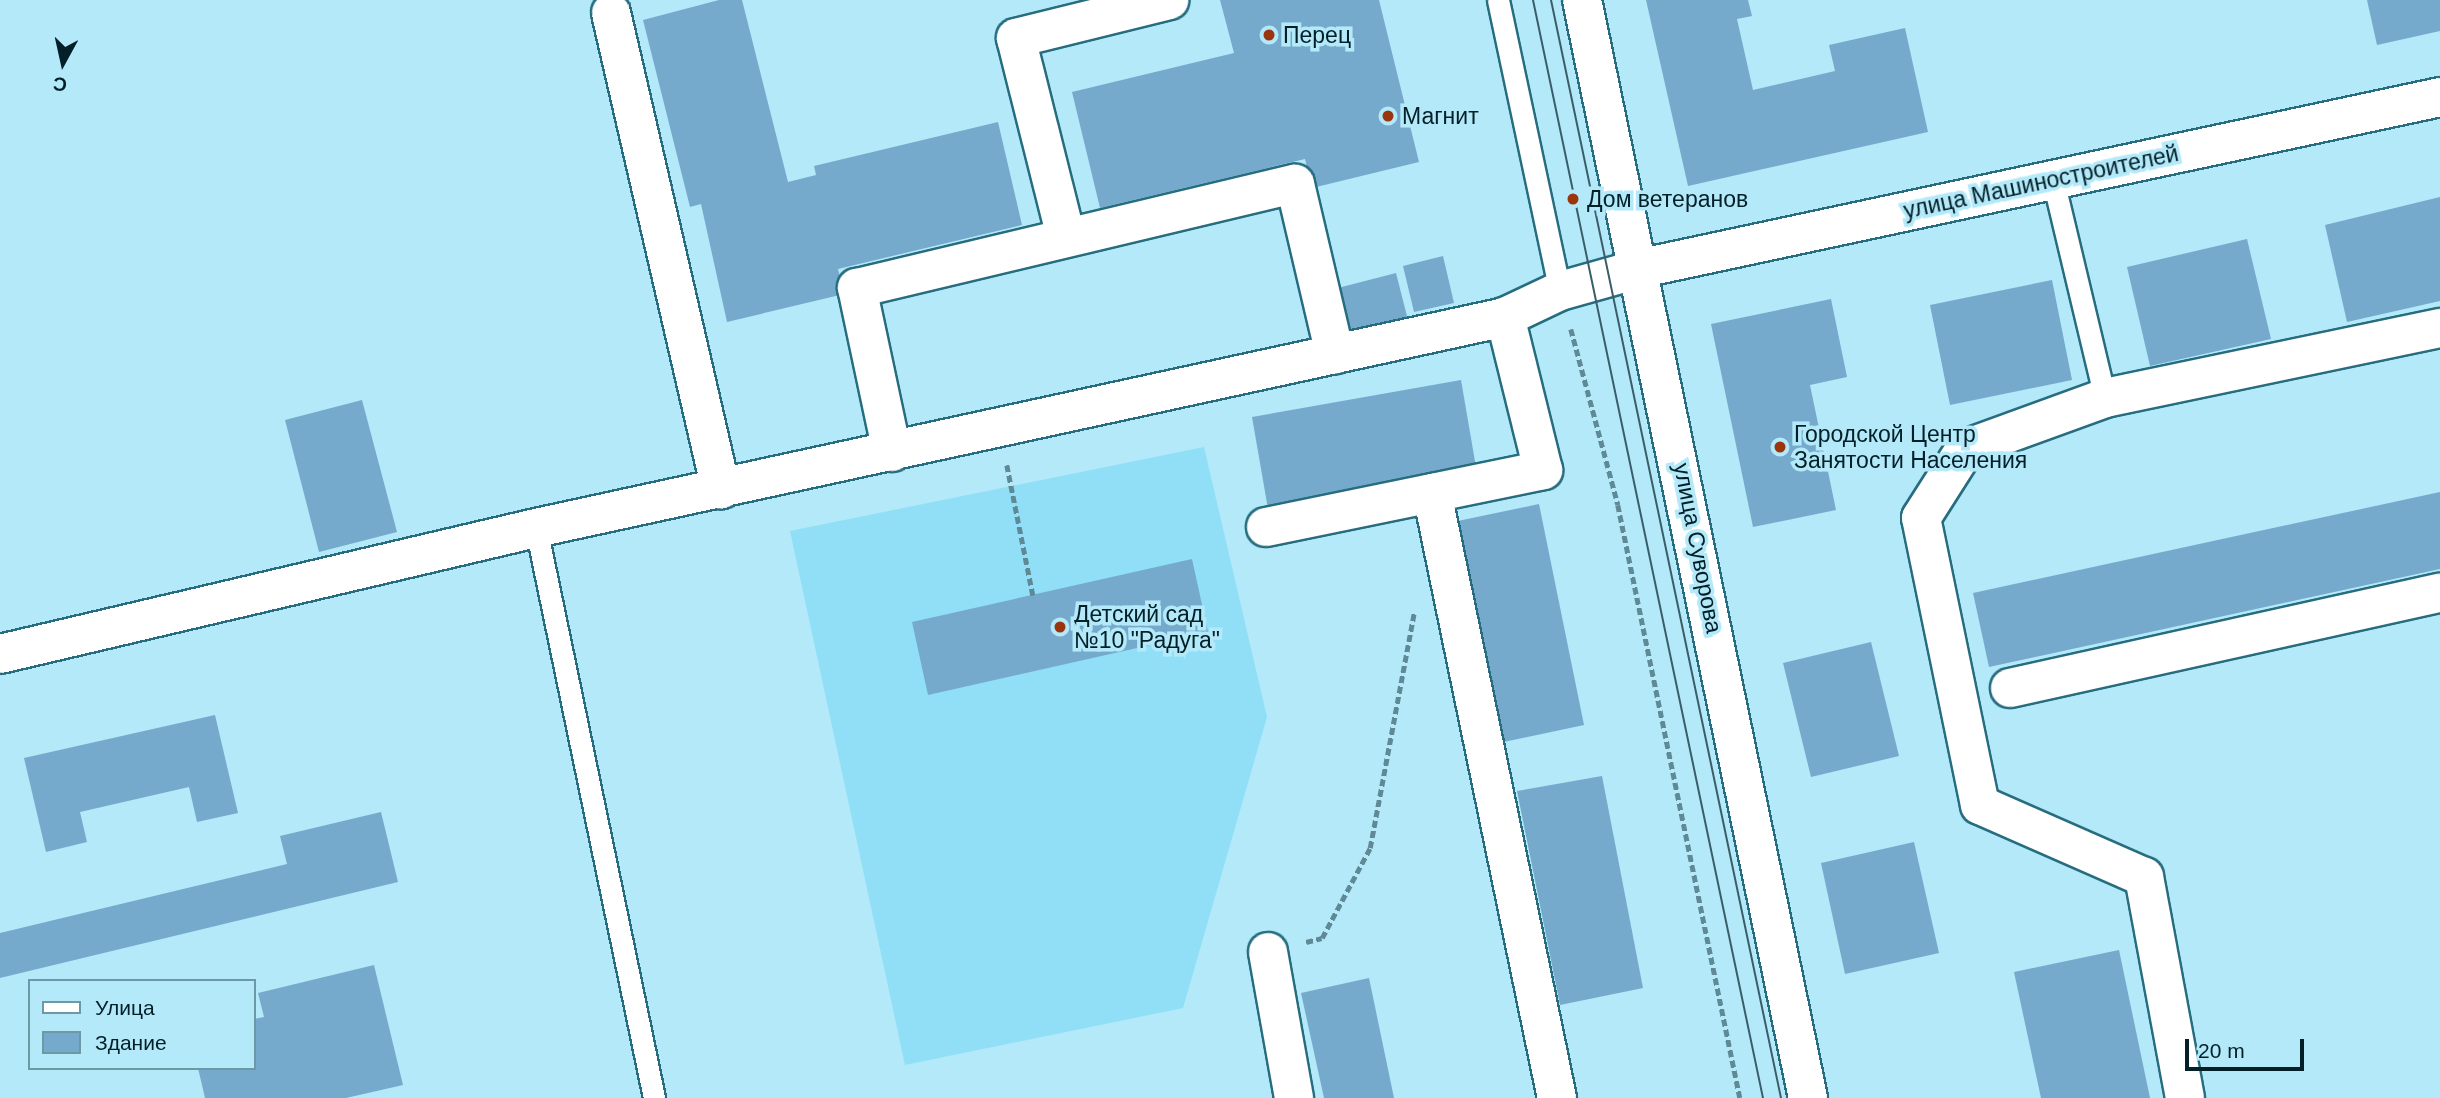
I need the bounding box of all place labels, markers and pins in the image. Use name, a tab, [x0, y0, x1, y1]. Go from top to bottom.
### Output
place label: Перец	[1283, 21, 1351, 49]
marker: Перец	[1261, 27, 1277, 43]
place label: Магнит	[1402, 102, 1479, 130]
marker: Магнит	[1380, 108, 1396, 124]
place label: Дом ветеранов	[1587, 185, 1748, 213]
marker: Дом ветеранов	[1565, 191, 1581, 207]
place label: Городской Центр Занятости Населения	[1794, 420, 2027, 474]
marker: Городской Центр Занятости Населения	[1772, 439, 1788, 455]
place label: Детский сад №10 "Радуга"	[1074, 600, 1220, 654]
marker: Детский сад №10 "Радуга"	[1052, 619, 1068, 635]

